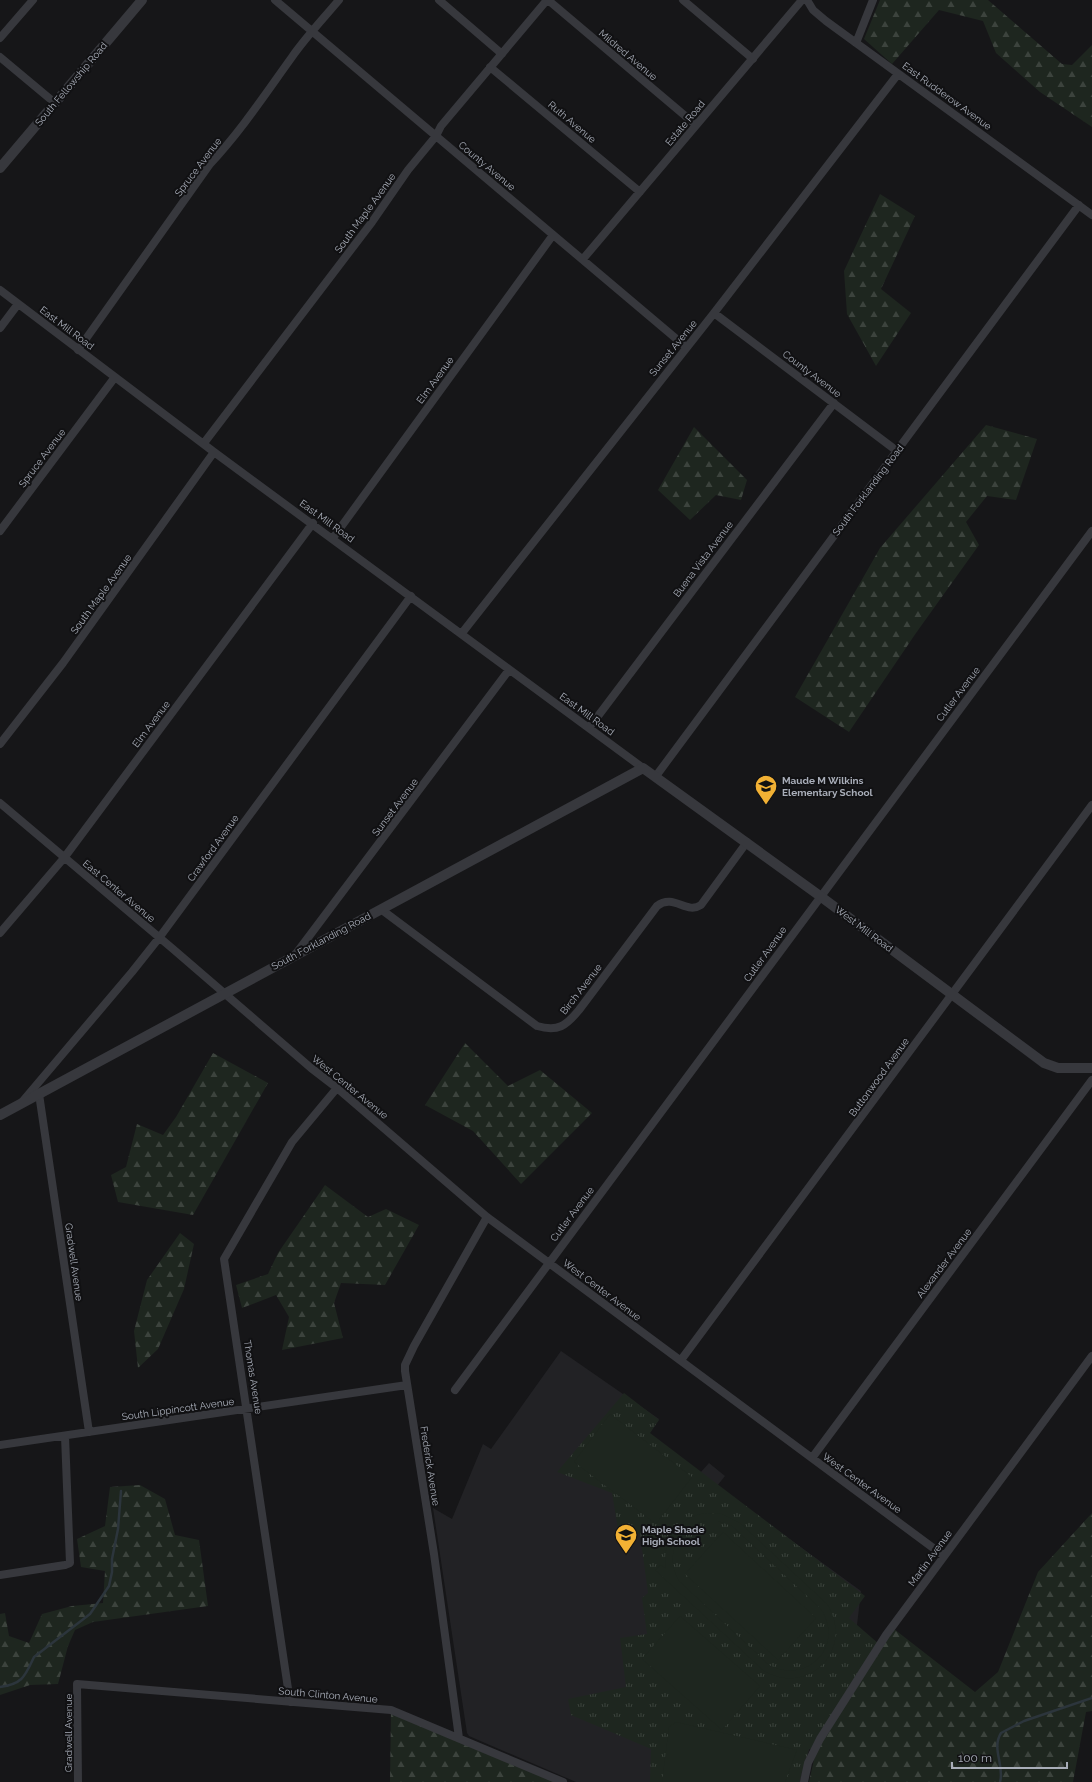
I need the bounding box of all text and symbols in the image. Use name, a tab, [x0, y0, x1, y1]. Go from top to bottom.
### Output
street label: Mildred Avenue	[597, 27, 659, 83]
street label: South Fellowship Road	[33, 40, 109, 128]
street label: East Rudderow Avenue	[900, 60, 994, 132]
street label: Estate Road	[663, 98, 707, 148]
street label: Ruth Avenue	[546, 99, 598, 145]
street label: Spruce Avenue	[172, 136, 224, 198]
street label: County Avenue	[457, 139, 518, 193]
street label: South Maple Avenue	[332, 171, 398, 255]
street label: East Mill Road	[38, 304, 96, 352]
street label: Sunset Avenue	[647, 318, 699, 378]
street label: County Avenue	[781, 348, 844, 400]
street label: Elm Avenue	[414, 354, 456, 406]
street label: Spruce Avenue	[16, 427, 68, 489]
street label: South Forklanding Road	[830, 442, 906, 538]
street label: East Mill Road	[298, 497, 356, 545]
street label: Buena Vista Avenue	[671, 519, 735, 599]
street label: South Maple Avenue	[68, 552, 134, 636]
street label: Cutler Avenue	[934, 664, 982, 723]
street label: East Mill Road	[558, 690, 616, 738]
street label: Elm Avenue	[130, 698, 172, 749]
school or university icon: Maude M Wilkins Elementary School	[753, 773, 779, 806]
place label: Maude M Wilkins Elementary School	[782, 775, 874, 798]
street label: Sunset Avenue	[370, 776, 420, 838]
street label: Crawford Avenue	[185, 812, 241, 884]
street label: East Center Avenue	[81, 858, 157, 924]
street label: West Mill Road	[833, 904, 895, 954]
street label: South Forklanding Road	[269, 910, 373, 972]
street label: Cutler Avenue	[741, 924, 789, 984]
street label: Birch Avenue	[558, 962, 604, 1016]
street label: Buttonwood Avenue	[847, 1036, 911, 1118]
street label: West Center Avenue	[310, 1053, 390, 1121]
street label: Cutler Avenue	[548, 1184, 596, 1243]
street label: Gradwell Avenue	[63, 1222, 85, 1302]
street label: Alexander Avenue	[914, 1226, 974, 1300]
street label: West Center Avenue	[561, 1257, 643, 1323]
street label: Thomas Avenue	[242, 1339, 264, 1415]
street label: South Lippincott Avenue	[121, 1396, 235, 1422]
street label: Frederick Avenue	[418, 1425, 442, 1507]
street label: West Center Avenue	[820, 1451, 904, 1515]
school or university icon: Maple Shade High School	[613, 1522, 639, 1555]
place label: Maple Shade High School	[642, 1524, 705, 1547]
street label: Martin Avenue	[906, 1528, 954, 1588]
street label: South Clinton Avenue	[278, 1685, 378, 1705]
street label: Gradwell Avenue	[63, 1694, 74, 1772]
scale bar	[952, 1744, 1067, 1770]
text: 100 m	[958, 1751, 992, 1765]

